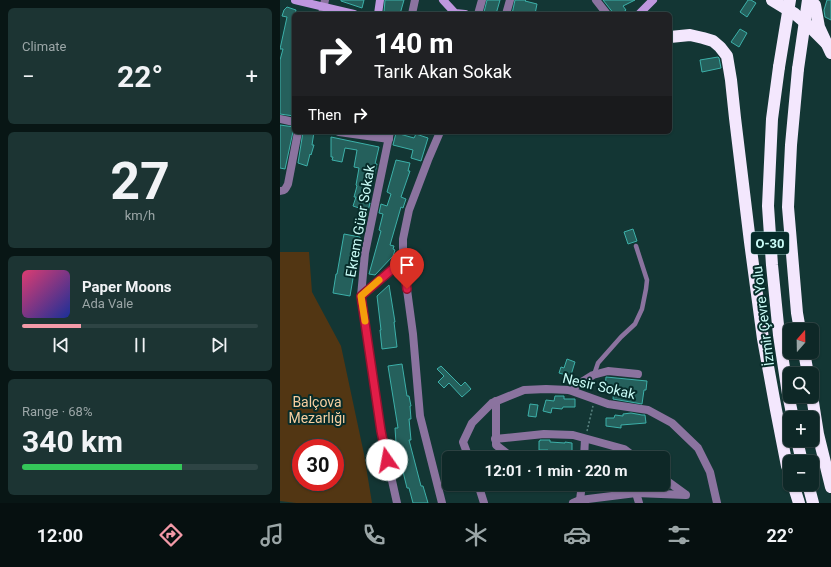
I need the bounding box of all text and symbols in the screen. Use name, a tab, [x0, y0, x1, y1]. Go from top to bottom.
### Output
text: 140 m	[374, 27, 453, 60]
icon: right	[308, 28, 360, 80]
text: Climate	[22, 39, 66, 54]
text: 22°	[117, 59, 163, 94]
text: Tarık Akan Sokak	[374, 61, 512, 82]
text: −	[22, 64, 35, 89]
text: +	[246, 64, 258, 89]
icon: right	[349, 104, 371, 126]
text: Then	[308, 106, 341, 124]
text: 27	[110, 151, 170, 212]
street label: Ekrem Güer Sokak	[342, 163, 378, 278]
text: km/h	[125, 208, 155, 223]
road number: O-30	[751, 232, 789, 254]
pin	[390, 248, 424, 289]
icon: arrive	[396, 254, 418, 276]
street label: İzmir Çevre Yolu	[749, 265, 777, 367]
text: Paper Moons	[82, 278, 172, 296]
text: Ada Vale	[82, 296, 133, 311]
north arrow	[783, 323, 819, 359]
map controls	[783, 323, 819, 491]
icon: previous	[50, 334, 72, 356]
icon: pause	[129, 334, 151, 356]
icon: next	[208, 334, 230, 356]
button: search	[783, 367, 819, 403]
street label: Nesir Sokak	[561, 370, 638, 402]
park label: Balçova Mezarlığı	[288, 394, 346, 426]
text: Range · 68%	[22, 404, 92, 419]
button: +	[783, 411, 819, 447]
text: 340 km	[22, 424, 123, 459]
speed limit sign: 30	[292, 439, 344, 491]
position arrow	[366, 439, 408, 481]
button: −	[783, 455, 819, 491]
text: 12:01 · 1 min · 220 m	[485, 462, 627, 480]
icon: directions	[157, 521, 185, 549]
icon: music	[258, 521, 286, 549]
icon: phone	[360, 521, 388, 549]
icon: climate	[462, 521, 490, 549]
icon: car	[563, 521, 591, 549]
icon: filters	[665, 521, 693, 549]
text: 12:00	[37, 525, 83, 546]
text: 22°	[766, 525, 794, 546]

